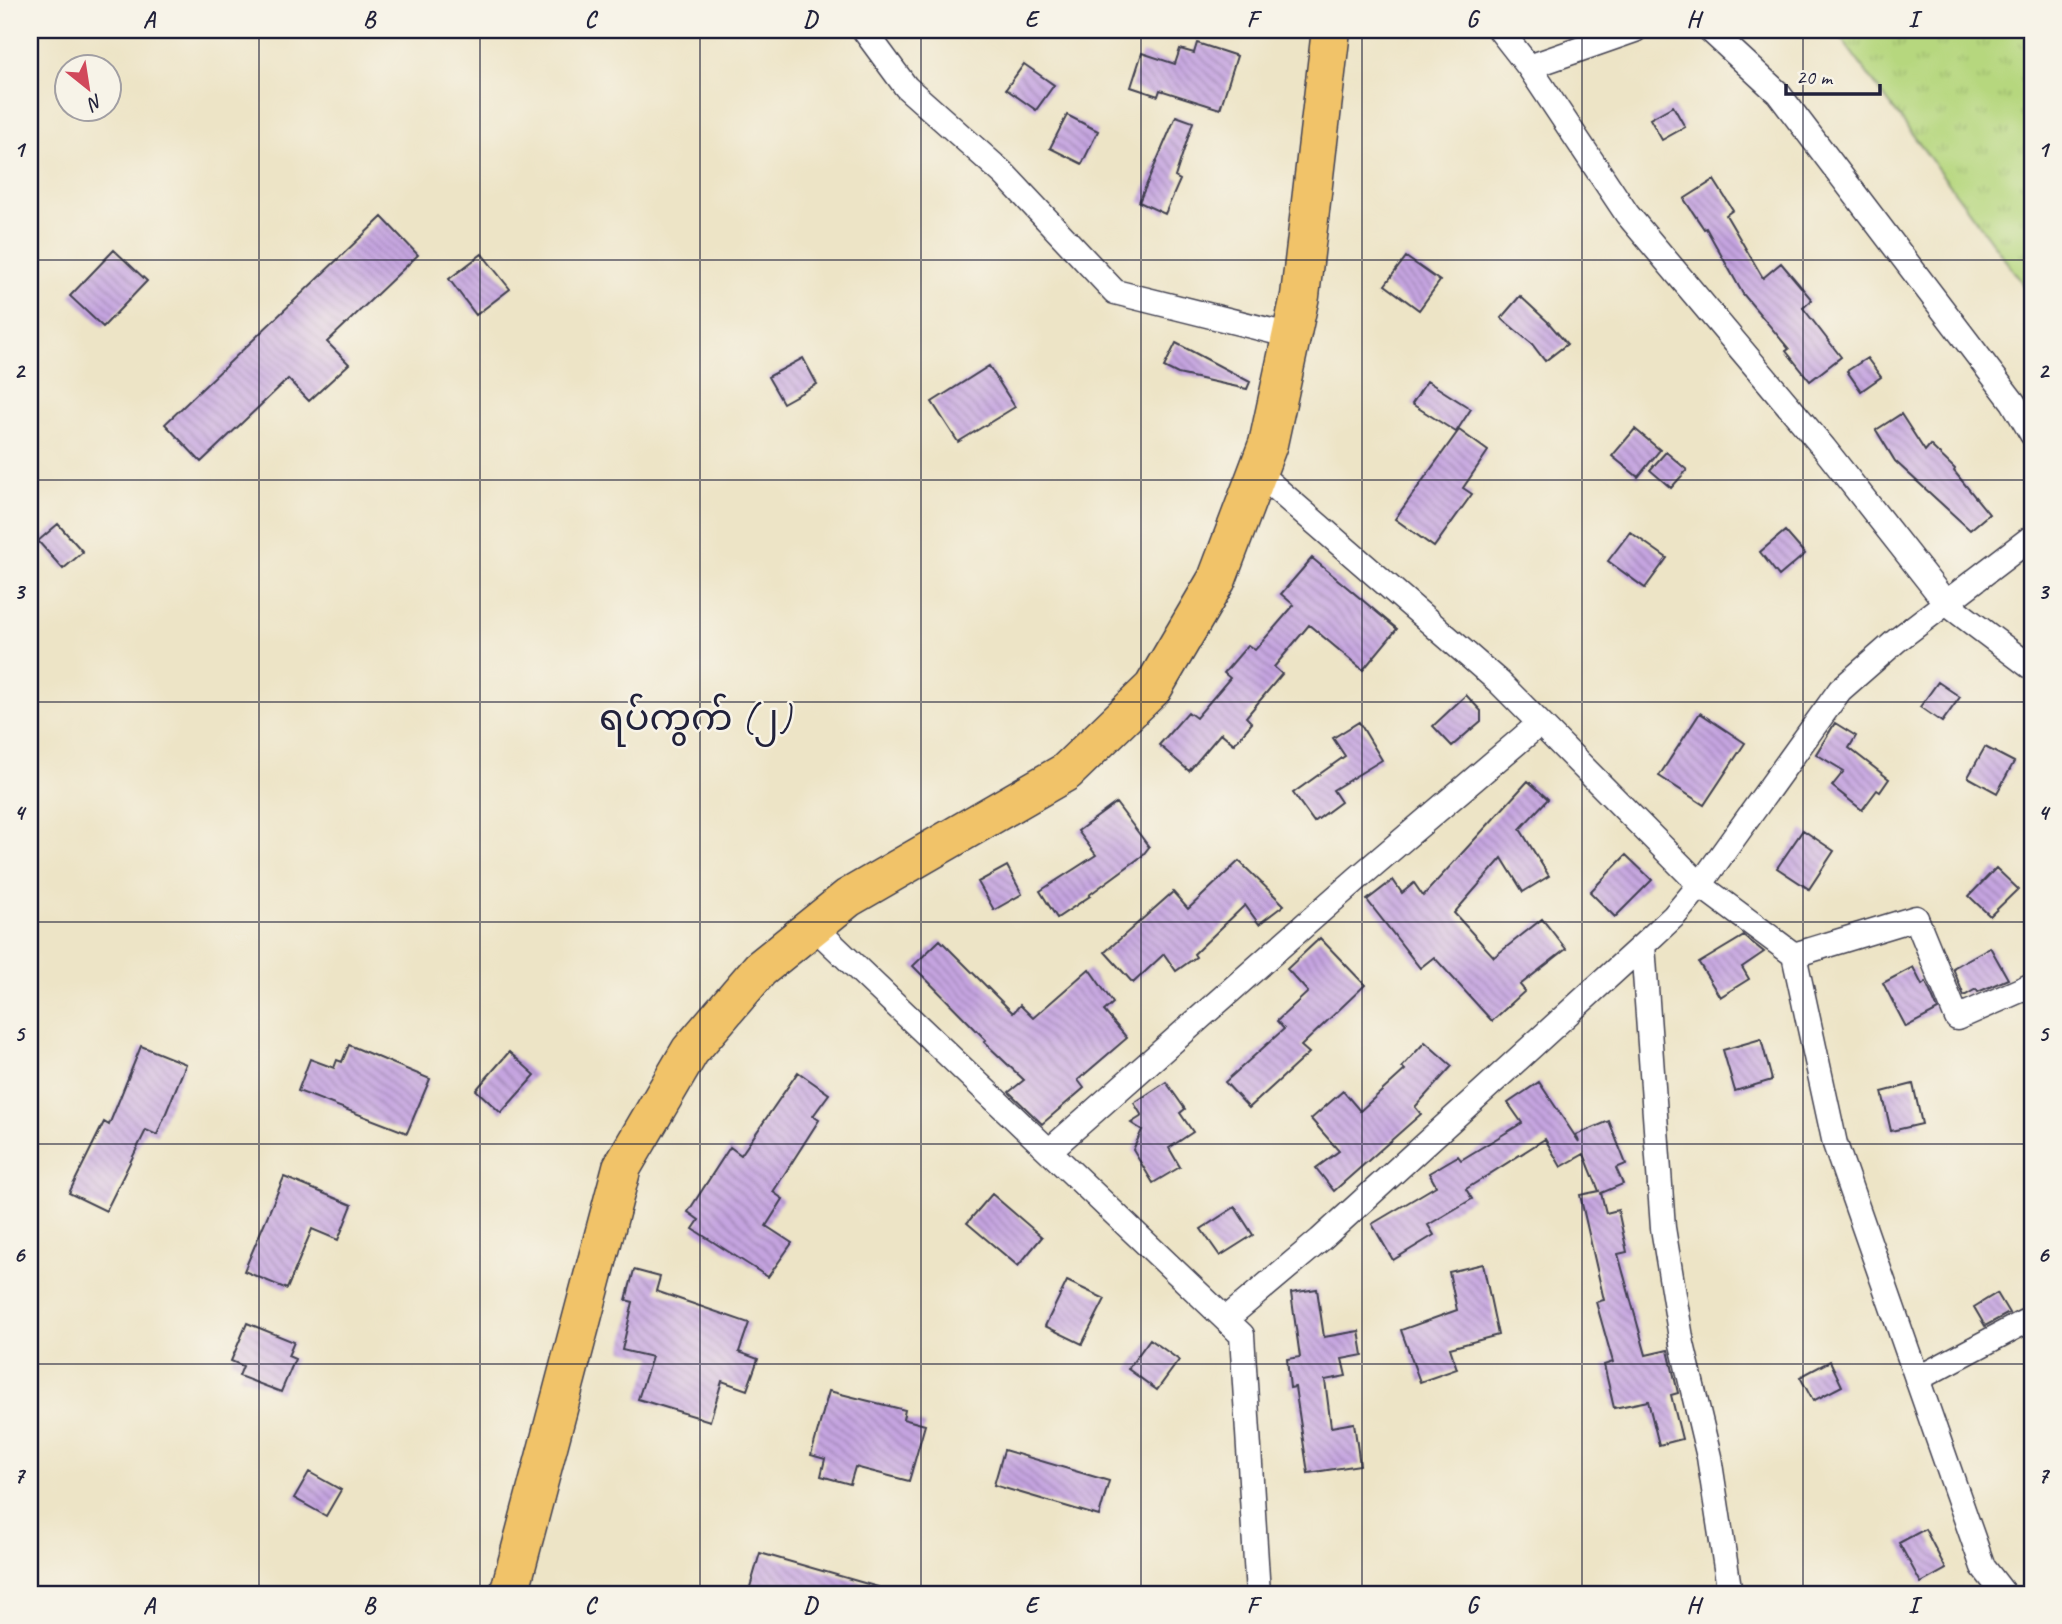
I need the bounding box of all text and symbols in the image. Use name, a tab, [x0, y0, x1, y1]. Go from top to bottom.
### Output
text: A	[143, 5, 157, 34]
text: B	[363, 5, 377, 34]
text: C	[585, 5, 599, 34]
text: D	[803, 5, 819, 34]
text: E	[1025, 5, 1041, 34]
text: F	[1247, 5, 1263, 34]
text: G	[1466, 5, 1481, 34]
text: H	[1686, 5, 1704, 34]
text: I	[1908, 5, 1923, 34]
north arrow	[52, 52, 122, 122]
scale bar	[1786, 52, 1880, 96]
text: 20 m	[1796, 64, 1834, 90]
text: N	[82, 89, 107, 117]
text: 1	[14, 135, 27, 164]
text: 1	[2038, 135, 2051, 164]
text: 2	[14, 356, 27, 385]
text: 2	[2038, 356, 2051, 385]
text: 3	[14, 577, 27, 606]
text: 3	[2038, 577, 2051, 606]
district label: ရပ်ကွက် (၂)	[599, 693, 793, 747]
text: 4	[14, 798, 27, 827]
text: 4	[2038, 798, 2051, 827]
text: 5	[14, 1019, 26, 1048]
text: 5	[2038, 1019, 2050, 1048]
text: 6	[14, 1240, 27, 1269]
text: 6	[2038, 1240, 2051, 1269]
text: 7	[14, 1461, 27, 1490]
text: 7	[2038, 1461, 2051, 1490]
text: A	[143, 1591, 157, 1620]
text: B	[363, 1591, 377, 1620]
text: C	[585, 1591, 599, 1620]
text: D	[803, 1591, 819, 1620]
text: E	[1025, 1591, 1041, 1620]
text: F	[1247, 1591, 1263, 1620]
text: G	[1466, 1591, 1481, 1620]
text: H	[1686, 1591, 1704, 1620]
text: I	[1908, 1591, 1923, 1620]

